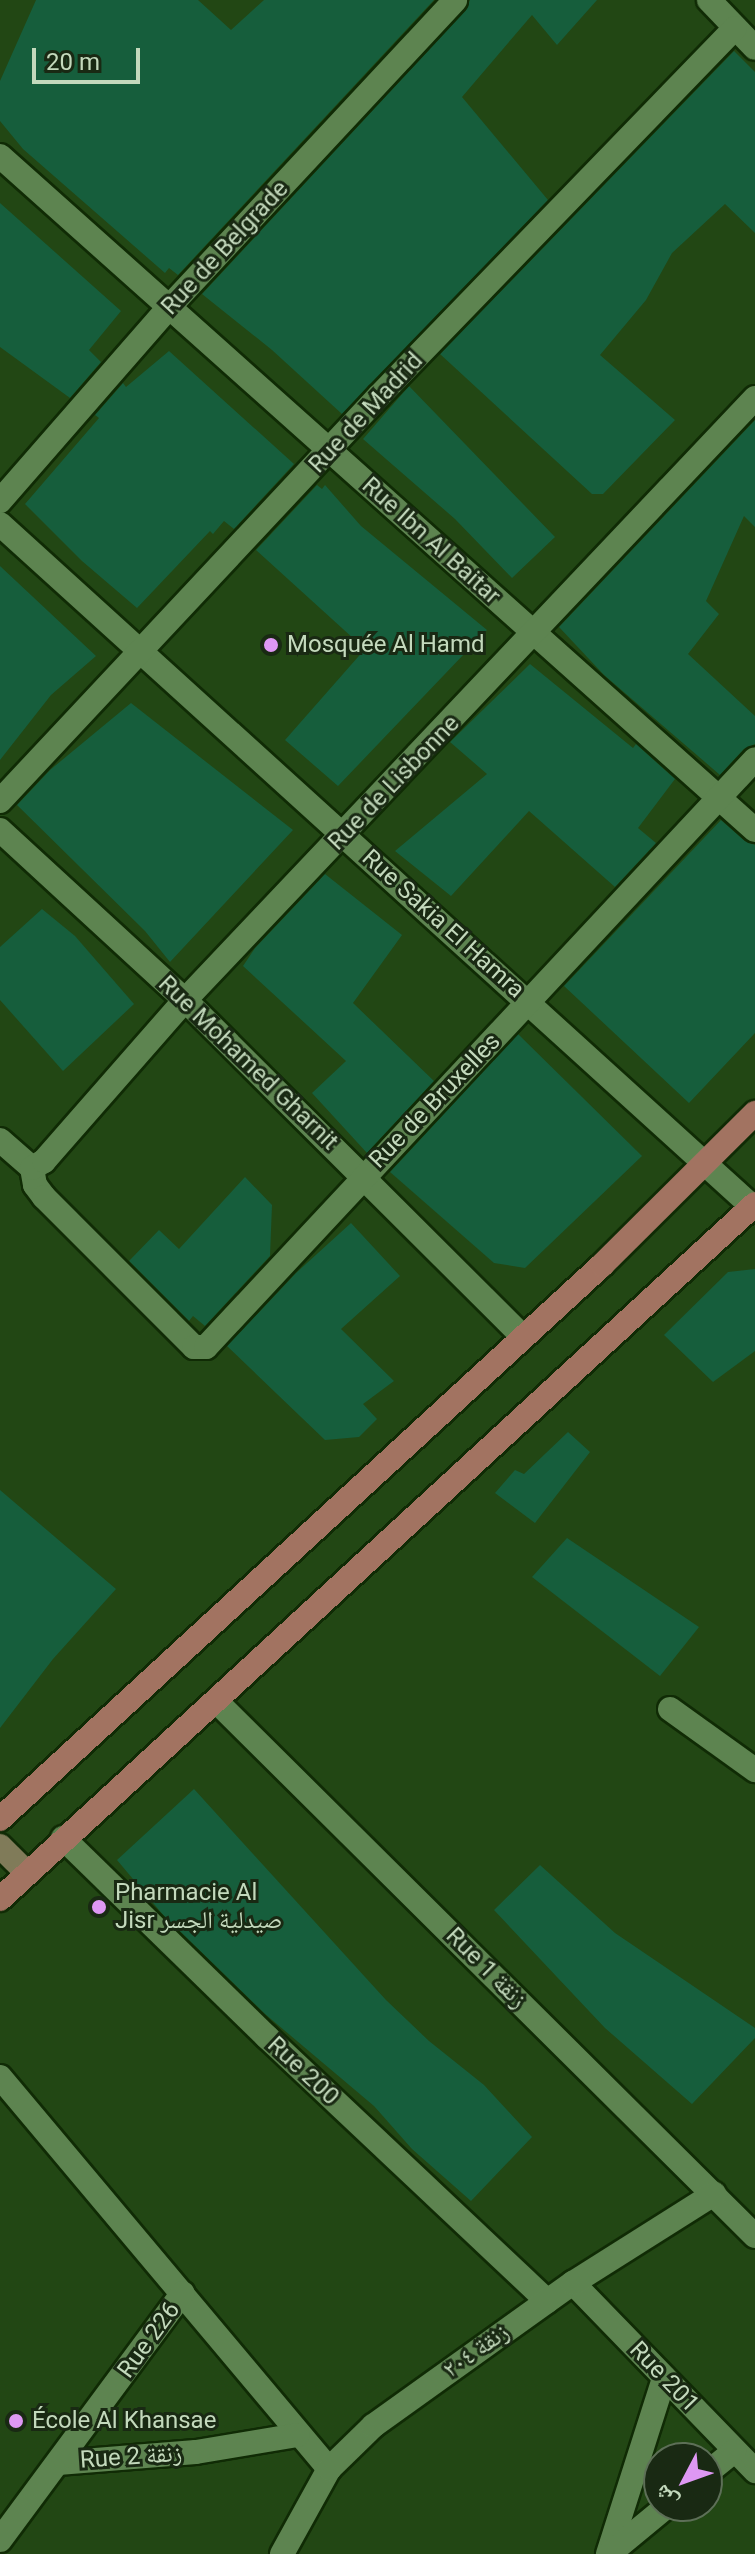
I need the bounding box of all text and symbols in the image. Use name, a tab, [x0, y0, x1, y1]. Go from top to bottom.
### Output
scale bar	[36, 32, 144, 82]
text: 20 m	[46, 48, 100, 76]
street label: Rue de Belgrade	[156, 175, 294, 321]
street label: Rue de Madrid	[303, 347, 429, 479]
street label: Rue Ibn Al Baitar	[356, 471, 506, 611]
place label: Mosquée Al Hamd	[287, 631, 485, 659]
marker: Mosquée Al Hamd	[262, 636, 280, 654]
street label: Rue de Lisbonne	[322, 710, 466, 856]
street label: Rue Sakia El Hamra	[356, 844, 530, 1004]
street label: Rue Mohamed Gharnit	[152, 970, 344, 1156]
street label: Rue de Bruxelles	[363, 1028, 507, 1174]
place label: Pharmacie Al Jisr صيدلية الجسر	[115, 1879, 282, 1935]
marker: Pharmacie Al Jisr صيدلية الجسر	[90, 1898, 108, 1916]
street label: Rue 1 زنقة	[440, 1922, 532, 2014]
street label: Rue 200	[261, 2031, 345, 2111]
street label: Rue 226	[112, 2296, 186, 2384]
street label: زنقة ٢٠٤	[437, 2318, 515, 2384]
street label: Rue 201	[623, 2336, 705, 2418]
place label: École Al Khansae	[32, 2407, 216, 2435]
marker: École Al Khansae	[7, 2412, 25, 2430]
street label: Rue 2 زنقة	[79, 2439, 183, 2475]
north arrow	[643, 2442, 723, 2522]
text: ش	[649, 2480, 683, 2514]

